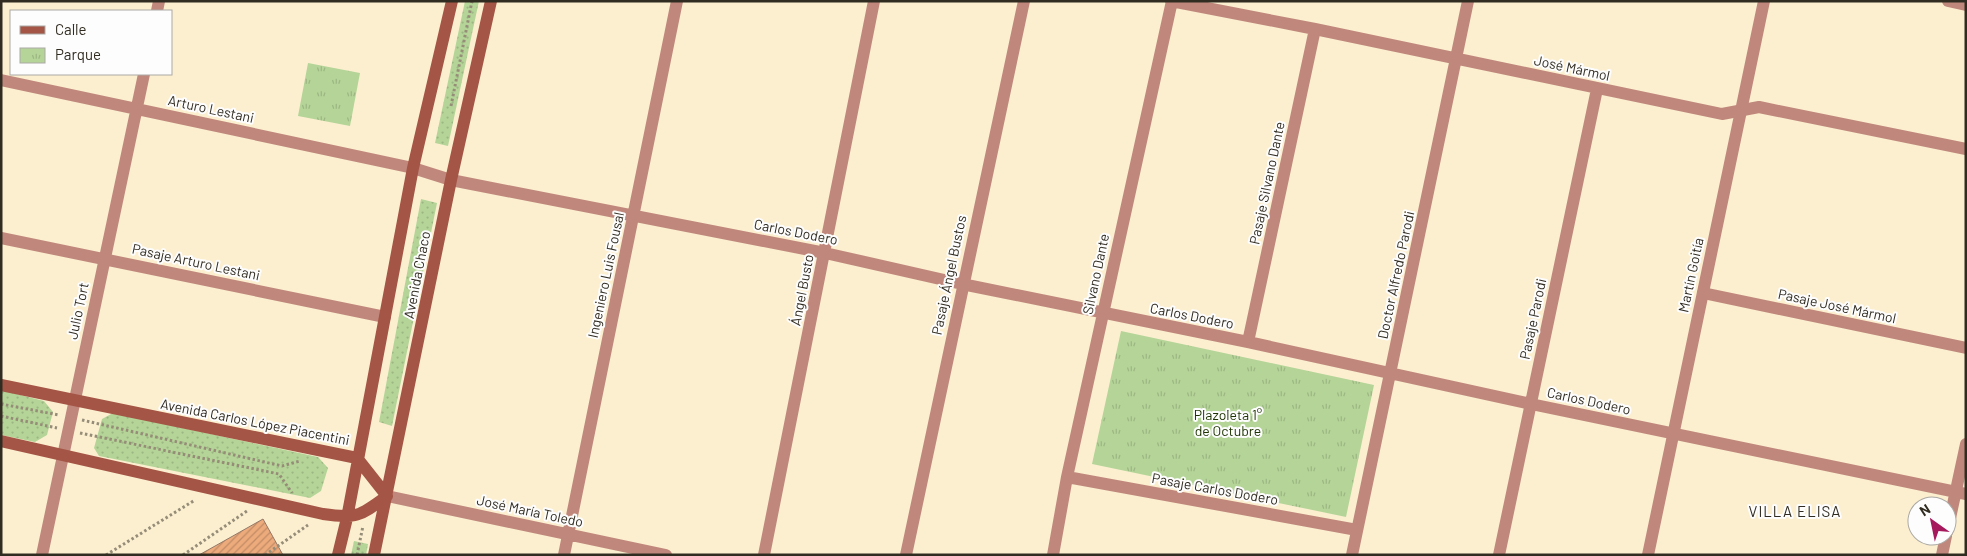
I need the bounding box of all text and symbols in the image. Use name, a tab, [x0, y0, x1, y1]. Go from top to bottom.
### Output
legend	[10, 10, 172, 75]
text: Calle	[55, 20, 87, 38]
text: Parque	[55, 45, 101, 63]
street label: José Mármol	[1533, 51, 1612, 84]
street label: Arturo Lestani	[167, 91, 256, 126]
street label: Pasaje Silvano Dante	[1245, 120, 1288, 246]
street label: Doctor Alfredo Parodi	[1374, 209, 1417, 340]
street label: Ingeniero Luis Fousal	[584, 210, 627, 339]
street label: Pasaje Ángel Bustos	[928, 213, 970, 336]
street label: Carlos Dodero	[753, 215, 839, 248]
street label: Avenida Chaco	[400, 230, 433, 320]
street label: Silvano Dante	[1079, 232, 1112, 316]
street label: Martín Goitía	[1674, 236, 1707, 314]
street label: Pasaje Arturo Lestani	[131, 240, 262, 283]
street label: Ángel Busto	[786, 253, 817, 327]
street label: Pasaje Parodi	[1516, 277, 1549, 361]
street label: Julio Tort	[63, 281, 92, 341]
street label: Pasaje José Mármol	[1777, 285, 1898, 326]
street label: Carlos Dodero	[1149, 299, 1235, 332]
street label: Carlos Dodero	[1546, 383, 1632, 418]
street label: Avenida Carlos López Piacentini	[159, 395, 351, 448]
park label: Plazoleta 1° de Octubre	[1194, 406, 1262, 439]
street label: Pasaje Carlos Dodero	[1151, 469, 1280, 508]
street label: José María Toledo	[475, 491, 585, 530]
north arrow	[1907, 496, 1957, 546]
text: N	[1916, 500, 1933, 519]
district label: VILLA ELISA	[1749, 502, 1841, 520]

